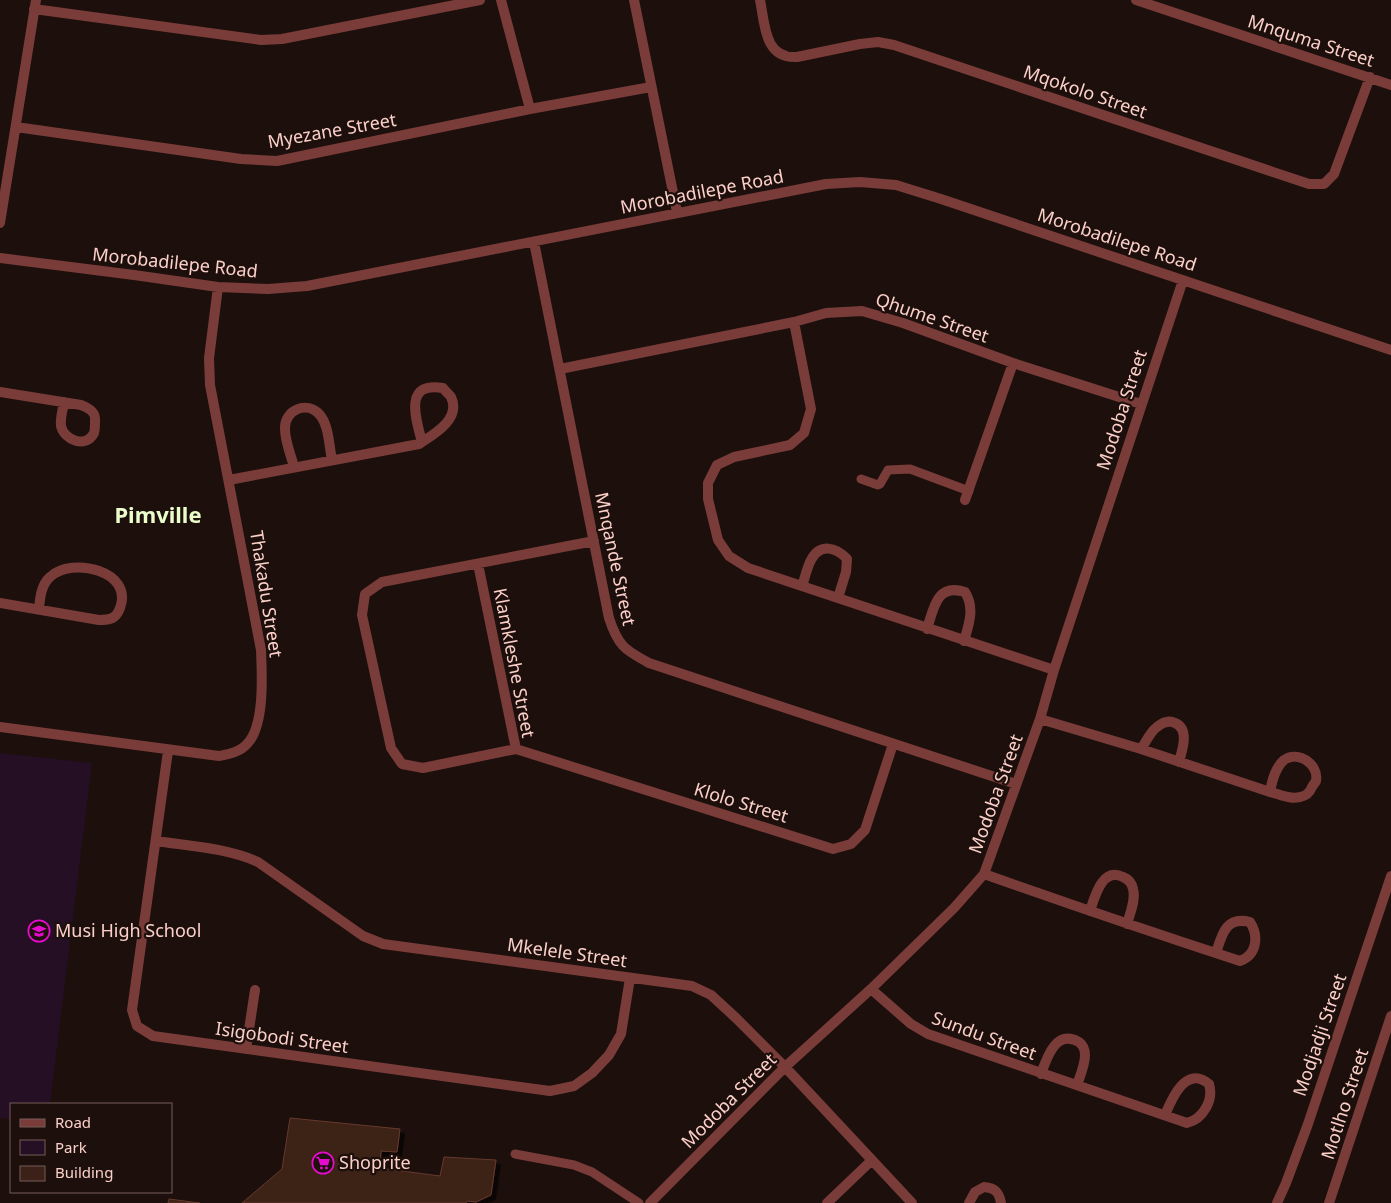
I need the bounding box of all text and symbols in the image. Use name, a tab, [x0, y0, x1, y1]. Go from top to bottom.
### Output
street label: Mnquma Street	[1245, 8, 1378, 72]
street label: Mqokolo Street	[1020, 59, 1151, 124]
street label: Myezane Street	[266, 107, 399, 153]
street label: Morobadilepe Road	[618, 163, 786, 219]
street label: Morobadilepe Road	[1035, 202, 1200, 276]
street label: Morobadilepe Road	[91, 241, 259, 283]
street label: Qhume Street	[873, 286, 993, 348]
street label: Modoba Street	[1090, 346, 1152, 473]
street label: Mnqande Street	[590, 490, 642, 628]
district label: Pimville	[114, 499, 202, 529]
street label: Thakadu Street	[245, 529, 289, 659]
street label: Klamkleshe Street	[489, 586, 541, 740]
street label: Modoba Street	[962, 730, 1028, 857]
street label: Klolo Street	[691, 776, 792, 828]
place label: Musi High School	[55, 918, 201, 942]
school or university icon: Musi High School	[27, 919, 51, 943]
street label: Mkelele Street	[506, 932, 629, 972]
street label: Modjadji Street	[1287, 970, 1351, 1099]
street label: Sundu Street	[929, 1005, 1040, 1065]
street label: Isigobodi Street	[214, 1016, 351, 1058]
street label: Motlho Street	[1315, 1045, 1373, 1162]
street label: Modoba Street	[676, 1047, 781, 1153]
legend	[10, 1103, 172, 1193]
text: Road	[55, 1112, 91, 1132]
text: Park	[55, 1137, 87, 1157]
place label: Shoprite	[339, 1150, 411, 1174]
supermarket icon: Shoprite	[311, 1151, 335, 1175]
text: Building	[55, 1162, 113, 1182]

